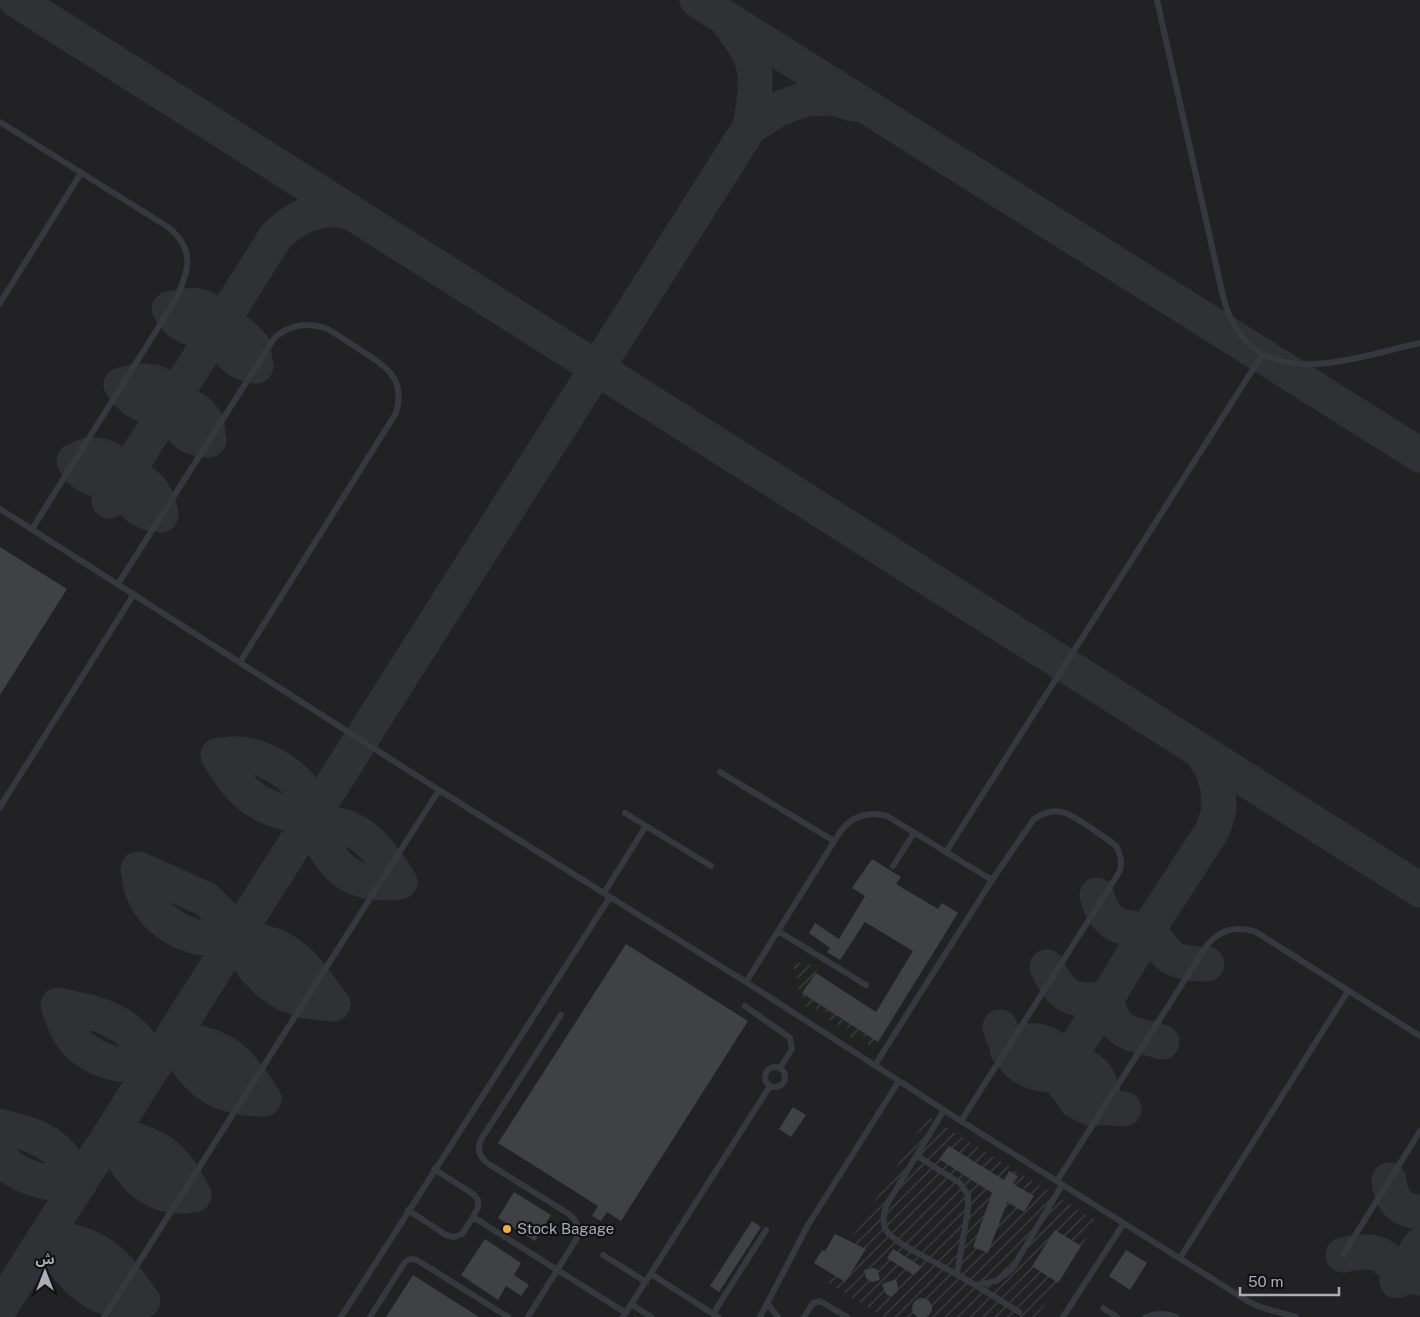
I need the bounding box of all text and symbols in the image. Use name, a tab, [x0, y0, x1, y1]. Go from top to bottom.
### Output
place label: Stock Bagage	[517, 1220, 614, 1237]
marker: Stock Bagage	[501, 1223, 513, 1235]
north arrow	[20, 1247, 70, 1297]
text: ش	[35, 1251, 55, 1267]
scale bar	[1240, 1264, 1339, 1296]
text: 50 m	[1248, 1273, 1283, 1290]

